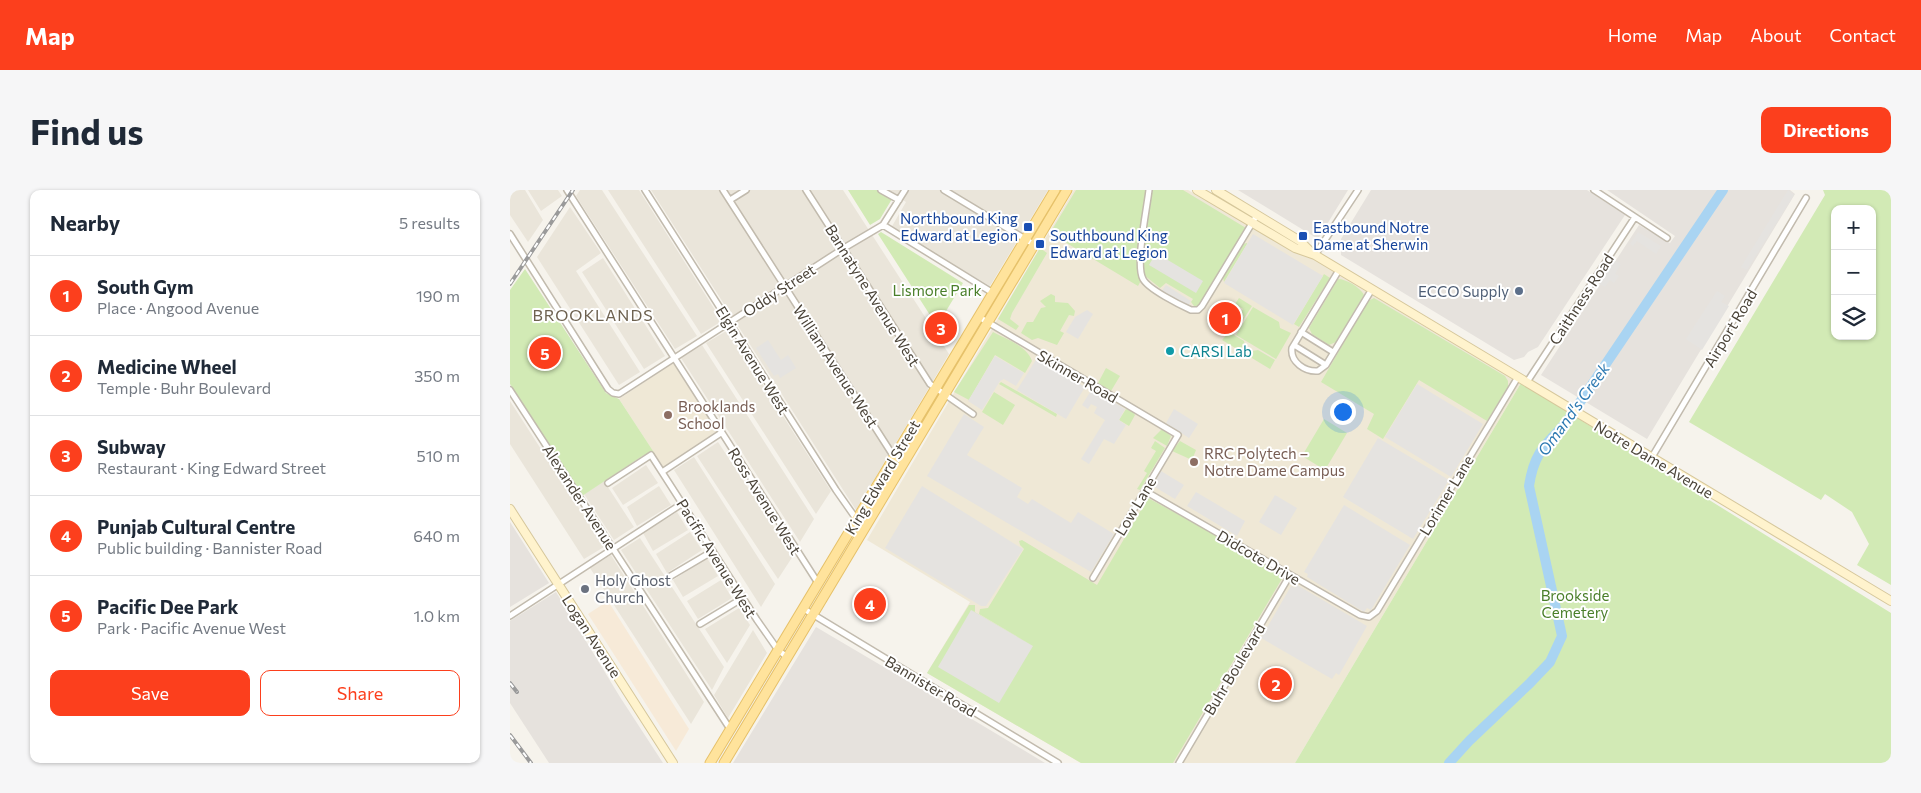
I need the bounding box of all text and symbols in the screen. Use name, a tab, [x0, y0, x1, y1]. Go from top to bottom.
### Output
text: Map	[25, 21, 75, 50]
text: Home	[1608, 24, 1657, 46]
text: Map	[1685, 24, 1722, 46]
text: About	[1750, 24, 1802, 46]
text: Contact	[1830, 24, 1896, 46]
button: Directions	[1761, 107, 1891, 153]
text: Find us	[30, 109, 144, 152]
map controls	[1831, 205, 1876, 340]
button: +	[1831, 205, 1876, 250]
place label: Northbound King Edward at Legion	[900, 209, 1018, 244]
text: Nearby	[50, 210, 120, 235]
text: 5 results	[399, 213, 460, 232]
place label: Eastbound Notre Dame at Sherwin	[1313, 218, 1429, 253]
street label: Bannatyne Avenue West	[822, 221, 924, 369]
marker: Northbound King Edward at Legion	[1022, 221, 1034, 233]
place label: Southbound King Edward at Legion	[1050, 226, 1168, 261]
marker: Eastbound Notre Dame at Sherwin	[1297, 230, 1309, 242]
marker: Southbound King Edward at Legion	[1034, 238, 1046, 250]
street label: Caithness Road	[1545, 250, 1617, 348]
button: −	[1831, 250, 1876, 295]
street label: Oddy Street	[739, 260, 819, 320]
text: South Gym	[97, 275, 194, 298]
park label: Lismore Park	[892, 281, 982, 299]
place label: ECCO Supply	[1418, 282, 1509, 300]
marker: ECCO Supply	[1513, 285, 1525, 297]
text: 1	[62, 286, 70, 305]
text: 190 m	[416, 286, 460, 305]
street label: Airport Road	[1700, 286, 1760, 370]
button: layers	[1831, 295, 1876, 340]
text: Place · Angood Avenue	[97, 298, 259, 317]
pin: 1	[1209, 299, 1241, 337]
street label: William Avenue West	[790, 301, 882, 431]
street label: Elgin Avenue West	[712, 303, 794, 417]
district label: BROOKLANDS	[532, 305, 654, 324]
pin: 3	[925, 309, 957, 347]
pin: 5	[529, 334, 561, 372]
place label: CARSI Lab	[1180, 342, 1252, 360]
marker: CARSI Lab	[1164, 345, 1176, 357]
street label: Skinner Road	[1035, 346, 1121, 406]
text: Medicine Wheel	[97, 355, 237, 378]
water label: Omand's Creek	[1533, 359, 1613, 459]
text: 2	[61, 366, 71, 385]
text: 350 m	[414, 366, 460, 385]
text: Temple · Buhr Boulevard	[97, 378, 271, 397]
place label: Brooklands School	[678, 397, 755, 432]
your location	[1330, 399, 1356, 425]
marker: Brooklands School	[662, 409, 674, 421]
street label: King Edward Street	[841, 416, 923, 538]
street label: Notre Dame Avenue	[1591, 416, 1717, 502]
text: Subway	[97, 435, 166, 458]
street label: Alexander Avenue	[539, 441, 621, 553]
street label: Ross Avenue West	[725, 444, 805, 558]
place label: RRC Polytech – Notre Dame Campus	[1204, 444, 1345, 479]
text: 3	[61, 446, 71, 465]
text: 510 m	[417, 446, 460, 465]
street label: Lorimer Lane	[1415, 452, 1477, 538]
marker: RRC Polytech – Notre Dame Campus	[1188, 456, 1200, 468]
text: Restaurant · King Edward Street	[97, 458, 326, 477]
street label: Low Lane	[1111, 473, 1160, 539]
street label: Pacific Avenue West	[673, 495, 761, 621]
text: Punjab Cultural Centre	[97, 515, 295, 538]
text: 4	[61, 526, 71, 545]
text: 640 m	[413, 526, 460, 545]
street label: Didcote Drive	[1214, 526, 1304, 588]
text: Public building · Bannister Road	[97, 538, 322, 557]
place label: Holy Ghost Church	[595, 571, 671, 606]
marker: Holy Ghost Church	[579, 583, 591, 595]
pin: 4	[854, 585, 886, 623]
park label: Brookside Cemetery	[1541, 586, 1609, 621]
street label: Logan Avenue	[559, 591, 625, 681]
text: Pacific Dee Park	[97, 595, 238, 618]
text: 5	[61, 606, 71, 625]
text: 1.0 km	[414, 606, 460, 625]
text: Park · Pacific Avenue West	[97, 618, 286, 637]
street label: Buhr Boulevard	[1200, 620, 1268, 718]
street label: Bannister Road	[882, 652, 980, 720]
pin: 2	[1260, 665, 1292, 703]
button: Save	[50, 670, 250, 716]
button: Share	[260, 670, 460, 716]

